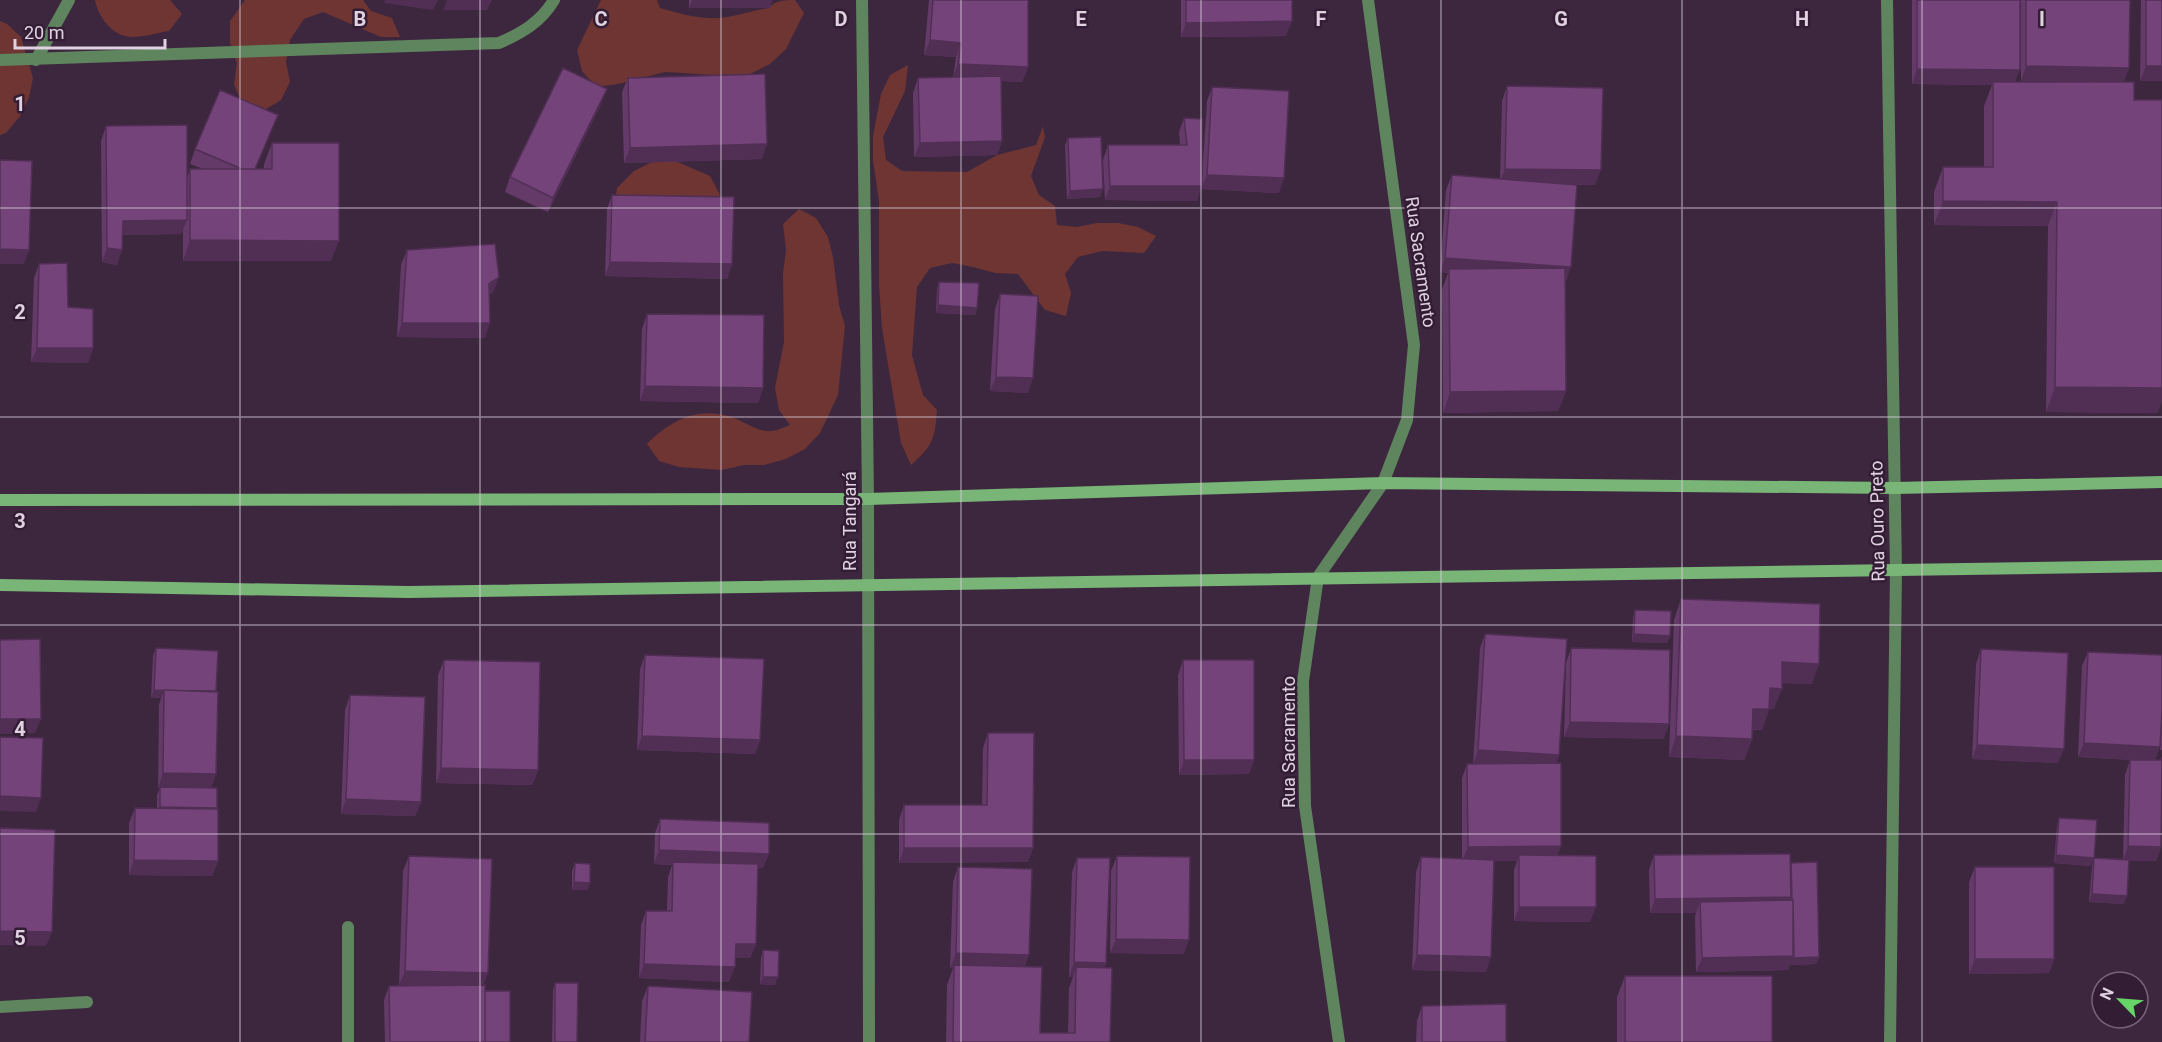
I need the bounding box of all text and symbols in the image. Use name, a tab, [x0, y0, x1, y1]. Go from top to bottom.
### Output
text: B	[354, 7, 366, 31]
text: C	[594, 7, 608, 31]
text: D	[835, 7, 848, 31]
text: E	[1075, 7, 1087, 31]
text: F	[1316, 7, 1327, 31]
text: G	[1554, 7, 1568, 31]
text: H	[1795, 7, 1809, 31]
text: I	[2039, 7, 2045, 31]
scale bar	[15, 12, 165, 50]
text: 20 m	[24, 22, 64, 43]
text: 1	[14, 92, 26, 116]
street label: Rua Sacramento	[1401, 195, 1441, 329]
text: 2	[14, 300, 26, 324]
street label: Rua Ouro Preto	[1865, 460, 1889, 582]
street label: Rua Tangará	[839, 471, 860, 571]
text: 3	[14, 509, 26, 533]
street label: Rua Sacramento	[1278, 676, 1299, 808]
text: 4	[14, 717, 26, 741]
text: 5	[14, 926, 26, 950]
north arrow	[2090, 970, 2150, 1030]
text: N	[2096, 985, 2118, 1003]

